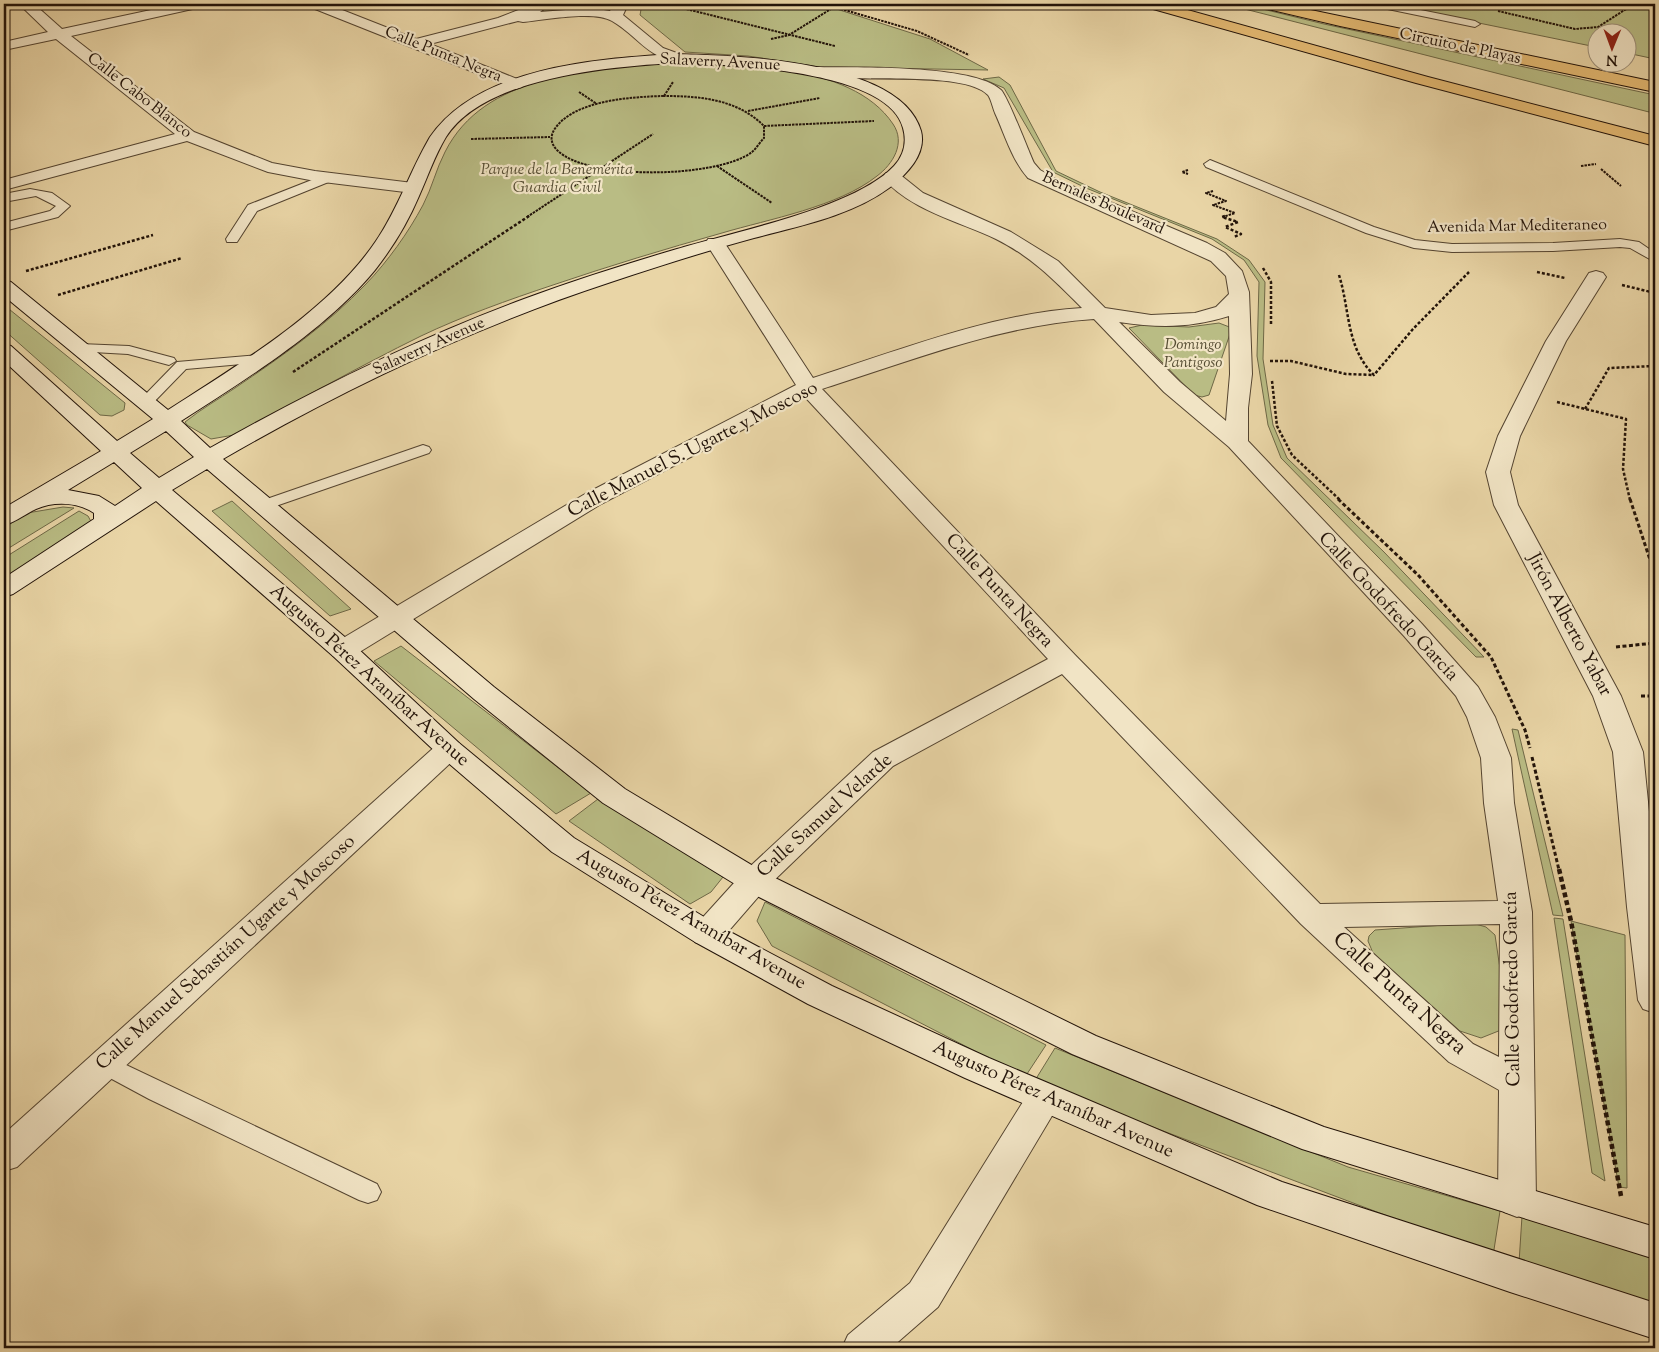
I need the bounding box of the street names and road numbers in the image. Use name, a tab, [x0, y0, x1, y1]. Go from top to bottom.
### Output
street label: Calle Punta Negra	[381, 21, 506, 89]
street label: Circuito de Playas	[1397, 23, 1523, 71]
street label: Calle Cabo Blanco	[82, 48, 197, 144]
street label: Salaverry Avenue	[659, 48, 781, 78]
street label: Bernales Boulevard	[1038, 167, 1168, 241]
street label: Avenida Mar Mediteraneo	[1427, 214, 1607, 240]
street label: Salaverry Avenue	[369, 312, 489, 382]
street label: Calle Manuel S. Ugarte y Moscoso	[563, 375, 823, 525]
street label: Calle Godofredo García	[1311, 526, 1465, 688]
street label: Calle Punta Negra	[939, 528, 1059, 654]
street label: Jirón Alberto Yabar	[1519, 548, 1618, 701]
street label: Augusto Pérez Araníbar Avenue	[263, 579, 475, 774]
street label: Calle Samuel Velarde	[751, 748, 899, 884]
street label: Calle Manuel Sebastián Ugarte y Moscoso	[90, 829, 362, 1077]
street label: Augusto Pérez Araníbar Avenue	[571, 843, 811, 997]
street label: Calle Godofredo García	[1498, 891, 1528, 1087]
street label: Calle Punta Negra	[1325, 925, 1473, 1063]
street label: Augusto Pérez Araníbar Avenue	[928, 1035, 1178, 1166]

